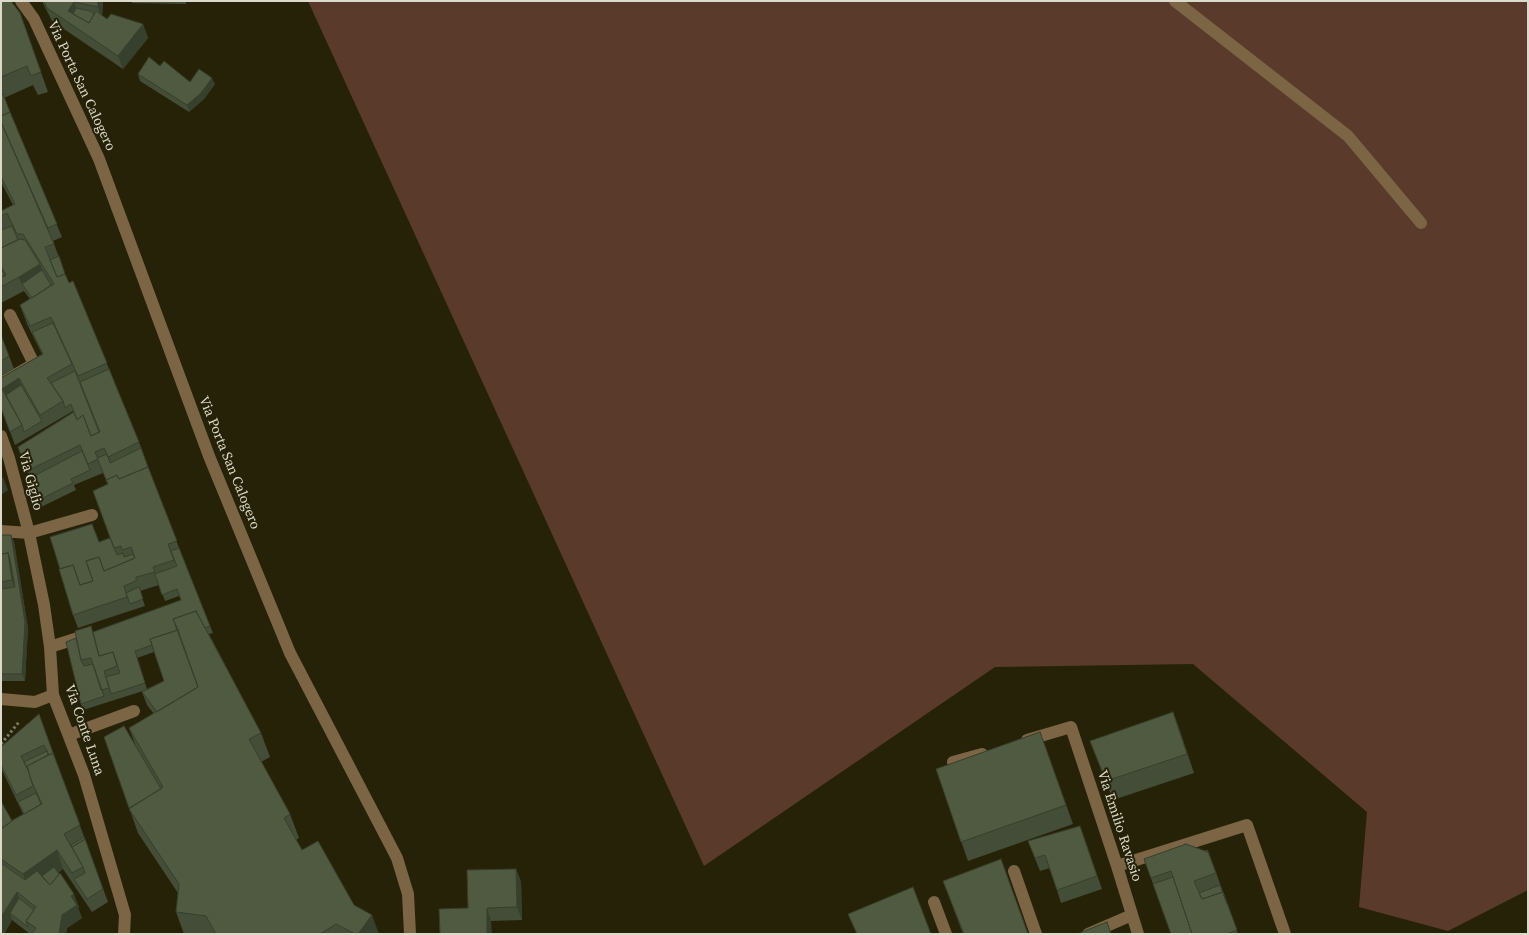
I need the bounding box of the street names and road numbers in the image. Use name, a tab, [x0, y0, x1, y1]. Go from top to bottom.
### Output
street label: Via Porta San Calogero	[43, 18, 119, 154]
street label: Via Porta San Calogero	[195, 394, 263, 532]
street label: Via Giglio	[14, 450, 46, 512]
street label: Via Conte Luna	[61, 682, 107, 778]
street label: Via Emilio Ravasio	[1093, 768, 1145, 884]

